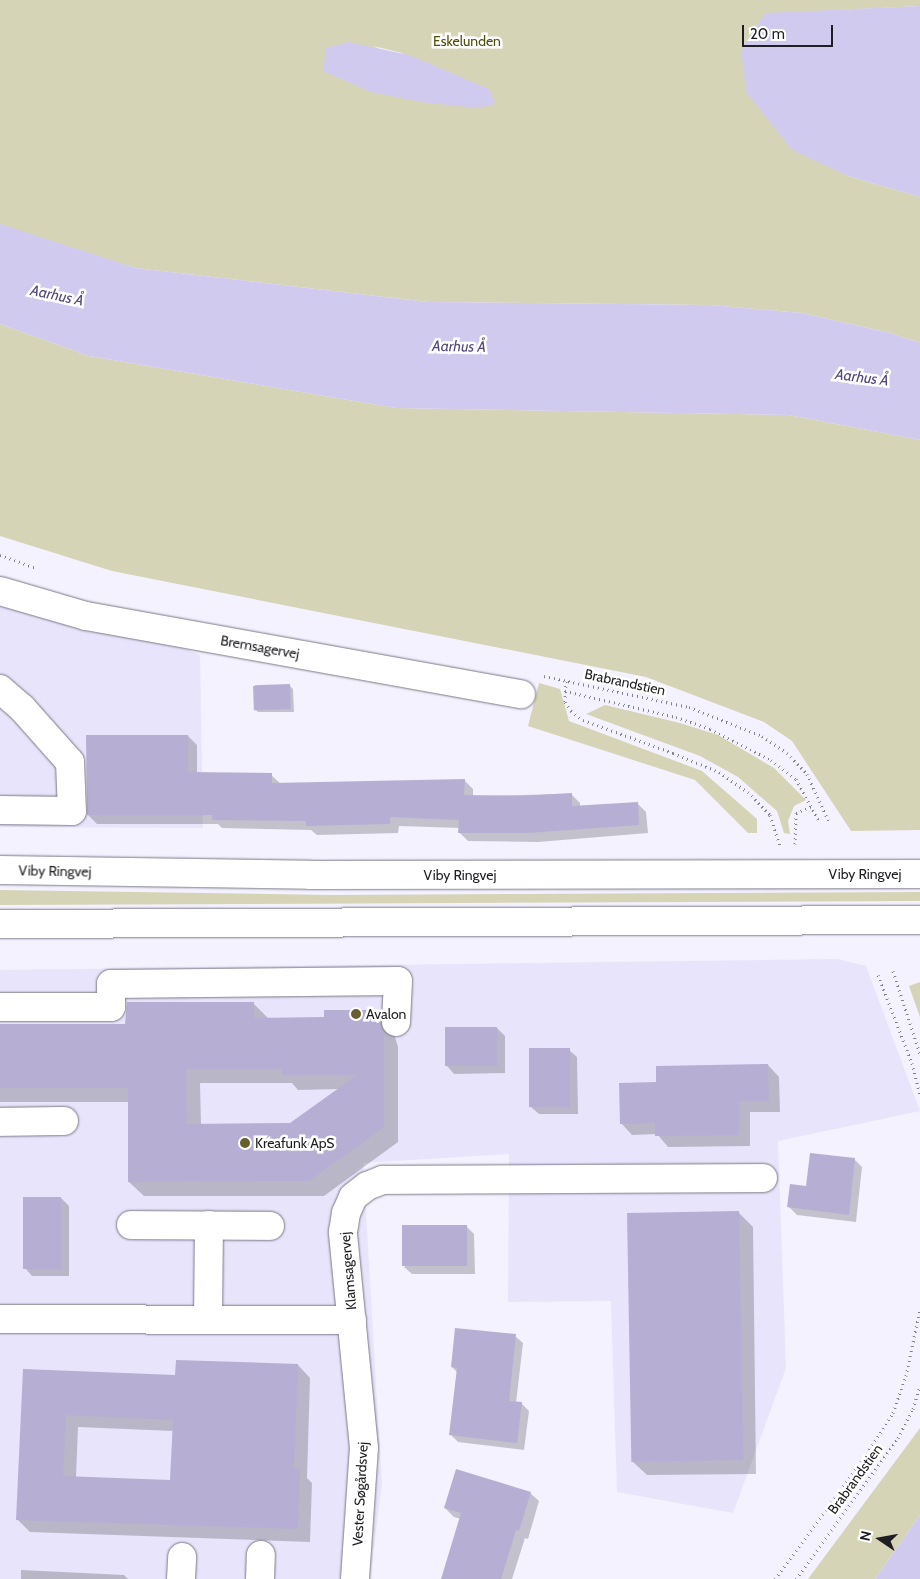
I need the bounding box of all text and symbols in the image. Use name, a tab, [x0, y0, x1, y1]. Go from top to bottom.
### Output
scale bar	[745, 15, 836, 47]
text: 20 m	[750, 25, 785, 43]
park label: Eskelunden	[433, 33, 501, 49]
water label: Aarhus Å	[29, 282, 85, 310]
water label: Aarhus Å	[432, 338, 486, 356]
water label: Aarhus Å	[834, 366, 890, 390]
street label: Bremsagervej	[219, 632, 301, 662]
street label: Brabrandstien	[583, 665, 667, 699]
street label: Viby Ringvej	[18, 862, 92, 880]
street label: Viby Ringvej	[829, 866, 901, 882]
street label: Viby Ringvej	[424, 867, 496, 883]
place label: Avalon	[366, 1006, 406, 1022]
marker: Avalon	[350, 1008, 362, 1020]
place label: Kreafunk ApS	[255, 1135, 335, 1151]
marker: Kreafunk ApS	[239, 1137, 251, 1149]
street label: Klamsagervej	[336, 1231, 360, 1311]
street label: Vester Søgårdsvej	[349, 1441, 371, 1547]
street label: Brabrandstien	[824, 1441, 886, 1517]
north arrow	[855, 1514, 905, 1564]
text: N	[855, 1529, 875, 1543]

